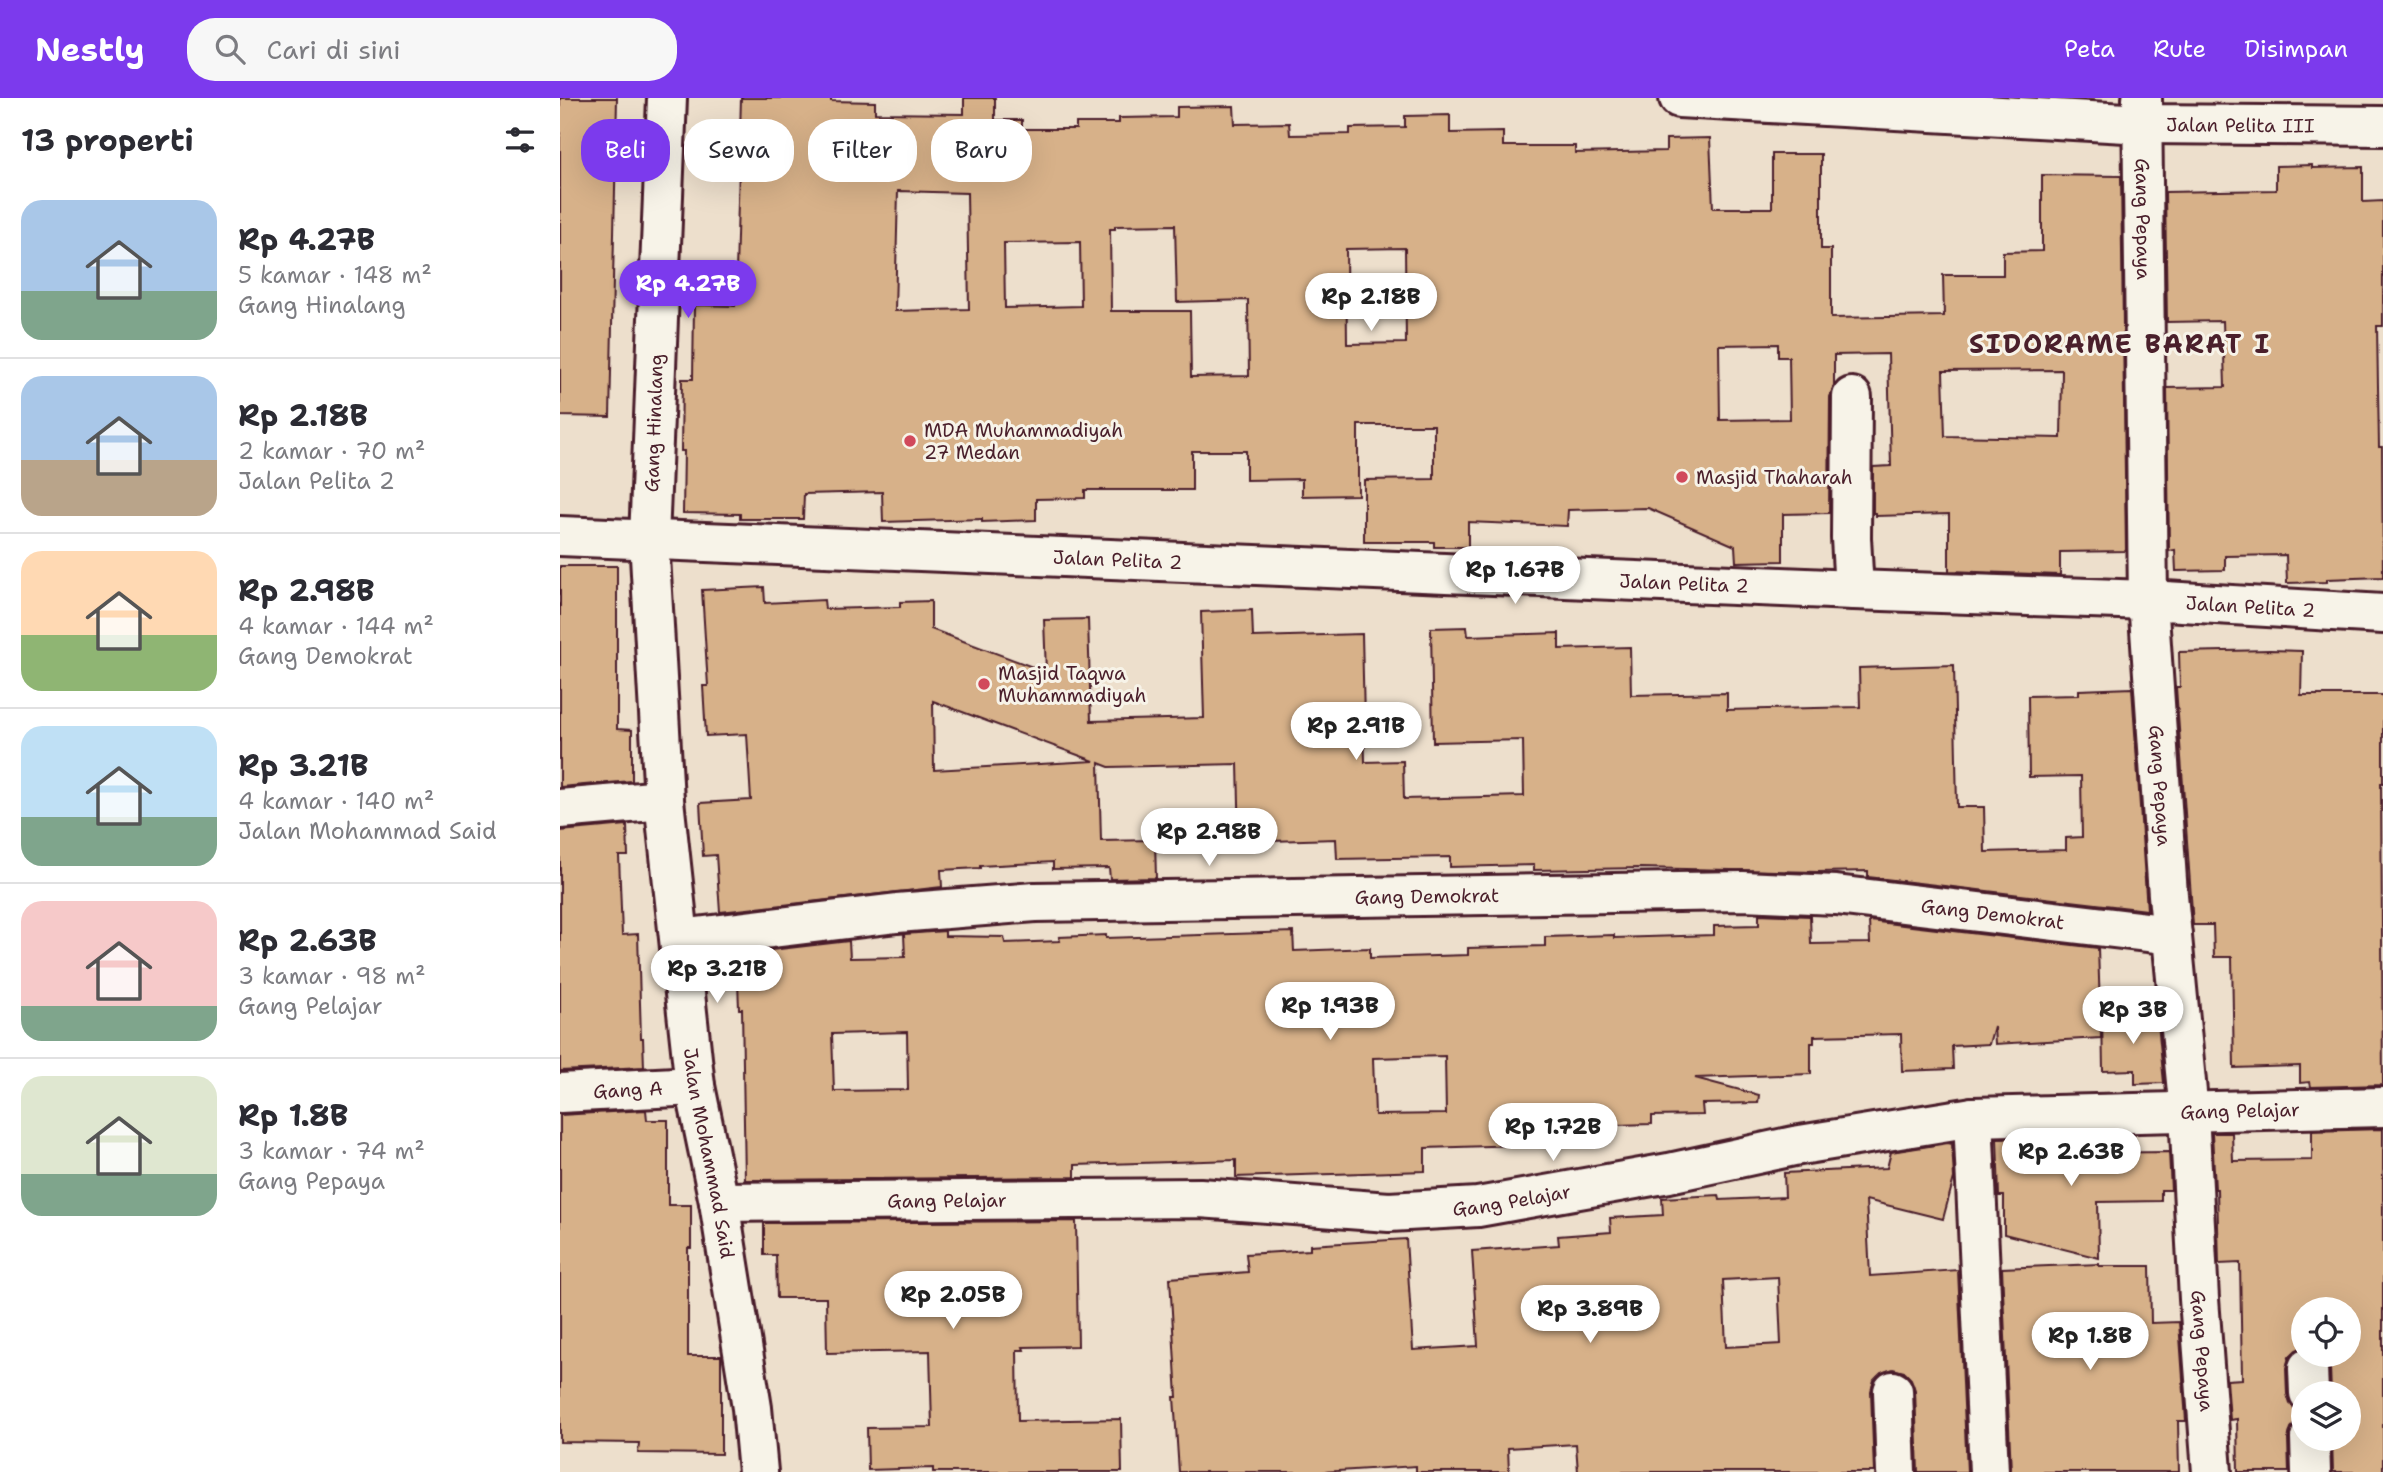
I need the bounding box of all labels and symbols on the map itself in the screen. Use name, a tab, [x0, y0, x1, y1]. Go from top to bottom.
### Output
street label: Jalan Pelita III	[2166, 112, 2315, 138]
street label: Gang Pepaya	[2130, 158, 2157, 280]
pin: Rp 4.27B	[616, 260, 760, 320]
pin: Rp 2.18B	[1299, 274, 1443, 333]
district label: SIDORAME BARAT I	[1969, 326, 2271, 361]
street label: Gang Hinalang	[639, 353, 669, 493]
place label: MDA Muhammadiyah 27 Medan	[924, 418, 1123, 465]
marker: MDA Muhammadiyah 27 Medan	[902, 433, 918, 449]
place label: Masjid Thaharah	[1696, 465, 1853, 490]
marker: Masjid Thaharah	[1674, 469, 1690, 485]
street label: Jalan Pelita 2	[1052, 544, 1183, 574]
pin: Rp 1.67B	[1443, 546, 1587, 606]
street label: Jalan Pelita 2	[1619, 568, 1749, 598]
street label: Jalan Pelita 2	[2185, 590, 2316, 622]
place label: Masjid Taqwa Muhammadiyah	[998, 661, 1146, 708]
marker: Masjid Taqwa Muhammadiyah	[976, 676, 992, 692]
pin: Rp 2.91B	[1284, 702, 1428, 762]
street label: Gang Pepaya	[2144, 724, 2177, 847]
pin: Rp 2.98B	[1137, 808, 1281, 868]
street label: Gang Demokrat	[1355, 882, 1499, 910]
street label: Gang Demokrat	[1920, 893, 2066, 935]
pin: Rp 3.21B	[645, 946, 789, 1005]
pin: Rp 1.93B	[1258, 982, 1402, 1042]
pin: Rp 3B	[2084, 986, 2182, 1046]
street label: Jalan Mohammad Said	[678, 1047, 740, 1260]
street label: Gang A	[593, 1075, 664, 1104]
street label: Gang Pelajar	[2180, 1097, 2300, 1124]
pin: Rp 1.72B	[1481, 1104, 1625, 1163]
pin: Rp 2.63B	[1999, 1128, 2143, 1188]
street label: Gang Pelajar	[1452, 1178, 1573, 1221]
street label: Gang Pelajar	[887, 1187, 1007, 1213]
pin: Rp 2.05B	[881, 1272, 1025, 1331]
pin: Rp 3.89B	[1518, 1286, 1662, 1345]
street label: Gang Pepaya	[2186, 1290, 2220, 1413]
pin: Rp 1.8B	[2025, 1312, 2155, 1372]

